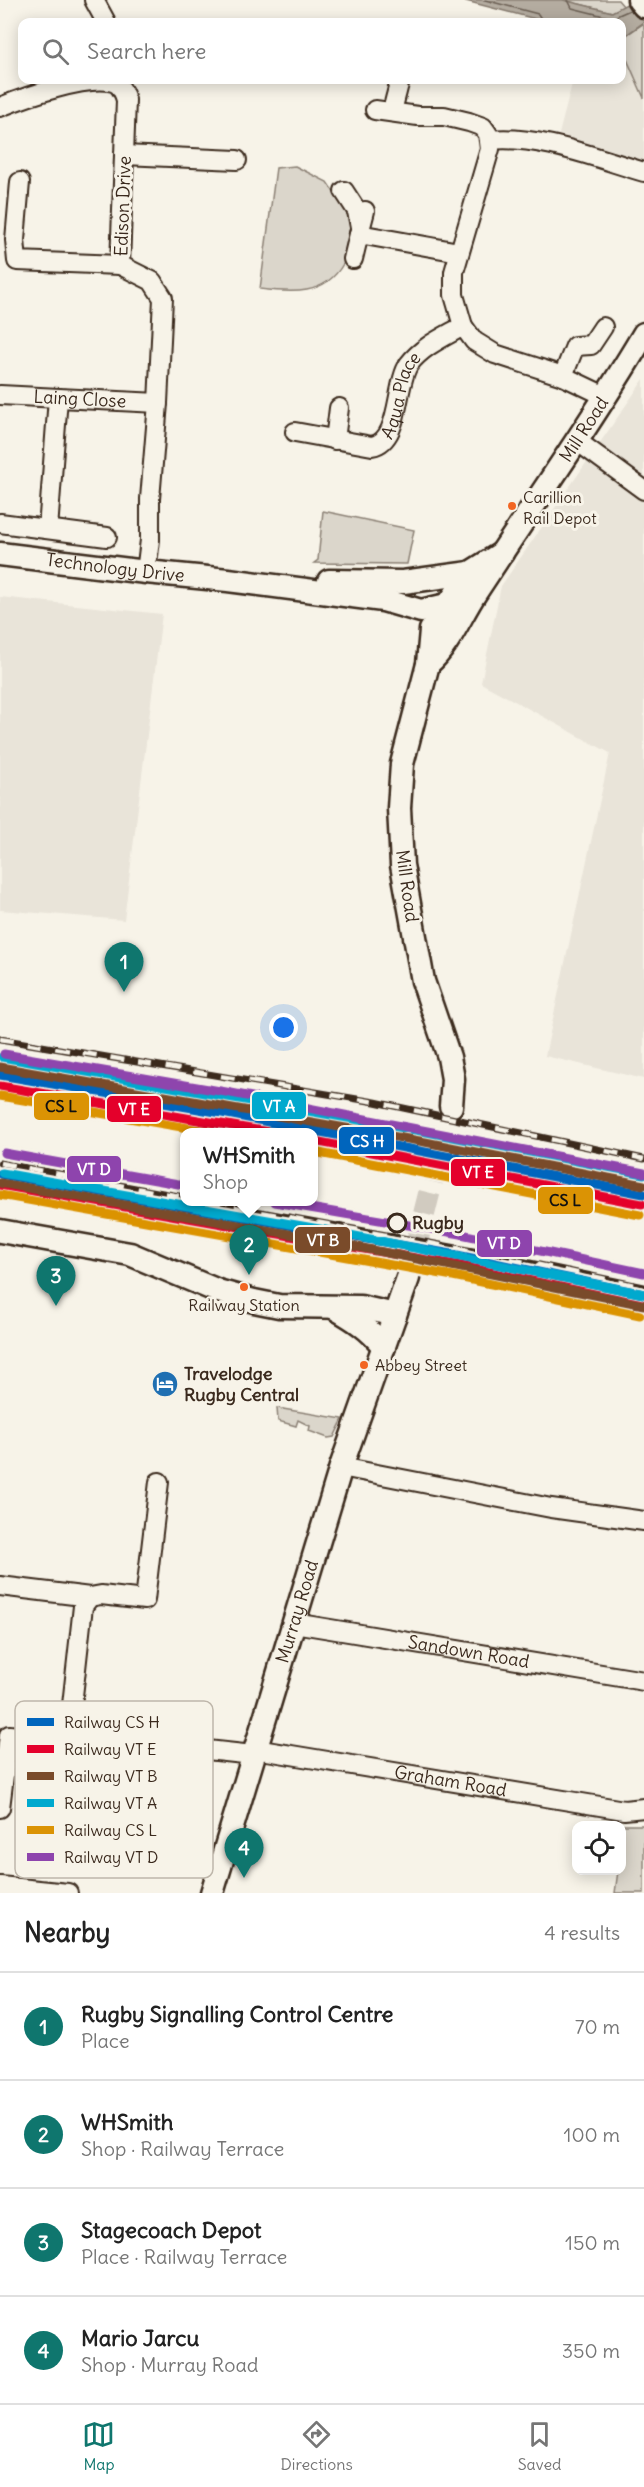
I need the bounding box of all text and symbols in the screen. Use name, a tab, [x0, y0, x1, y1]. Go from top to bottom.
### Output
search box	[18, 18, 626, 84]
icon: search	[39, 35, 72, 68]
text: Search here	[87, 37, 206, 65]
street label: Edison Drive	[109, 155, 136, 257]
street label: Aqua Place	[376, 346, 425, 443]
street label: Laing Close	[33, 385, 127, 412]
street label: Mill Road	[554, 392, 613, 466]
place label: Carillion Rail Depot	[523, 487, 597, 528]
marker: Carillion Rail Depot	[506, 500, 518, 512]
street label: Technology Drive	[45, 548, 186, 587]
street label: Mill Road	[391, 848, 424, 924]
pin: 1	[104, 942, 144, 992]
your location	[269, 1013, 298, 1042]
line badge: VT A	[251, 1091, 307, 1120]
line badge: CS L	[33, 1092, 90, 1121]
line badge: VT E	[106, 1095, 162, 1123]
text: CS L	[45, 1096, 77, 1116]
text: VT A	[263, 1096, 295, 1116]
text: VT E	[118, 1099, 150, 1119]
line badge: CS H	[338, 1126, 395, 1155]
popup	[180, 1128, 318, 1206]
text: CS H	[350, 1131, 385, 1151]
text: WHSmith	[203, 1141, 295, 1169]
line badge: VT D	[66, 1155, 122, 1183]
line badge: VT E	[450, 1158, 506, 1187]
text: VT D	[77, 1159, 111, 1179]
text: VT E	[462, 1162, 494, 1182]
text: Shop	[203, 1169, 248, 1194]
line badge: CS L	[537, 1186, 594, 1215]
text: CS L	[549, 1190, 581, 1210]
place label: Rugby	[412, 1211, 464, 1234]
marker: Rugby	[387, 1213, 407, 1233]
pin: 2	[230, 1226, 268, 1275]
line badge: VT B	[294, 1226, 351, 1254]
line badge: VT D	[476, 1229, 533, 1258]
text: VT B	[307, 1230, 340, 1250]
text: VT D	[487, 1233, 521, 1253]
pin: 3	[36, 1256, 76, 1306]
marker: Railway Station	[238, 1281, 250, 1293]
place label: Railway Station	[188, 1295, 300, 1315]
place label: Abbey Street	[375, 1355, 468, 1375]
marker: Abbey Street	[358, 1359, 370, 1371]
place label: Travelodge Rugby Central	[184, 1362, 299, 1406]
hotel icon: Travelodge Rugby Central	[150, 1369, 180, 1399]
street label: Murray Road	[270, 1557, 323, 1666]
street label: Sandown Road	[406, 1630, 531, 1673]
legend	[15, 1701, 213, 1878]
text: Railway CS H	[64, 1712, 160, 1732]
text: Railway VT E	[64, 1739, 157, 1759]
street label: Graham Road	[393, 1760, 509, 1801]
text: Railway VT B	[64, 1766, 158, 1786]
text: Railway VT A	[64, 1793, 157, 1813]
text: Railway CS L	[64, 1820, 157, 1840]
map controls	[572, 1821, 626, 1875]
button: locate	[572, 1821, 626, 1875]
pin: 4	[224, 1828, 264, 1878]
text: Railway VT D	[64, 1847, 158, 1867]
text: Nearby	[24, 1916, 110, 1949]
text: 4 results	[544, 1920, 620, 1945]
text: Rugby Signalling Control Centre	[81, 2000, 393, 2028]
text: 1	[40, 2014, 47, 2039]
text: 70 m	[575, 2014, 620, 2039]
text: Place	[81, 2028, 129, 2053]
text: WHSmith	[81, 2108, 173, 2136]
text: 2	[38, 2122, 49, 2147]
text: 100 m	[563, 2122, 620, 2147]
text: Shop · Railway Terrace	[81, 2136, 284, 2161]
text: Stagecoach Depot	[81, 2216, 261, 2244]
text: 3	[38, 2230, 49, 2255]
text: 150 m	[565, 2230, 620, 2255]
text: Place · Railway Terrace	[81, 2244, 287, 2269]
text: Mario Jarcu	[81, 2324, 199, 2352]
text: 4	[38, 2338, 49, 2363]
text: 350 m	[562, 2338, 620, 2363]
text: Shop · Murray Road	[81, 2352, 258, 2377]
tab: Map	[82, 2418, 115, 2474]
tab: Directions	[280, 2418, 353, 2474]
tab: Saved	[518, 2418, 562, 2474]

